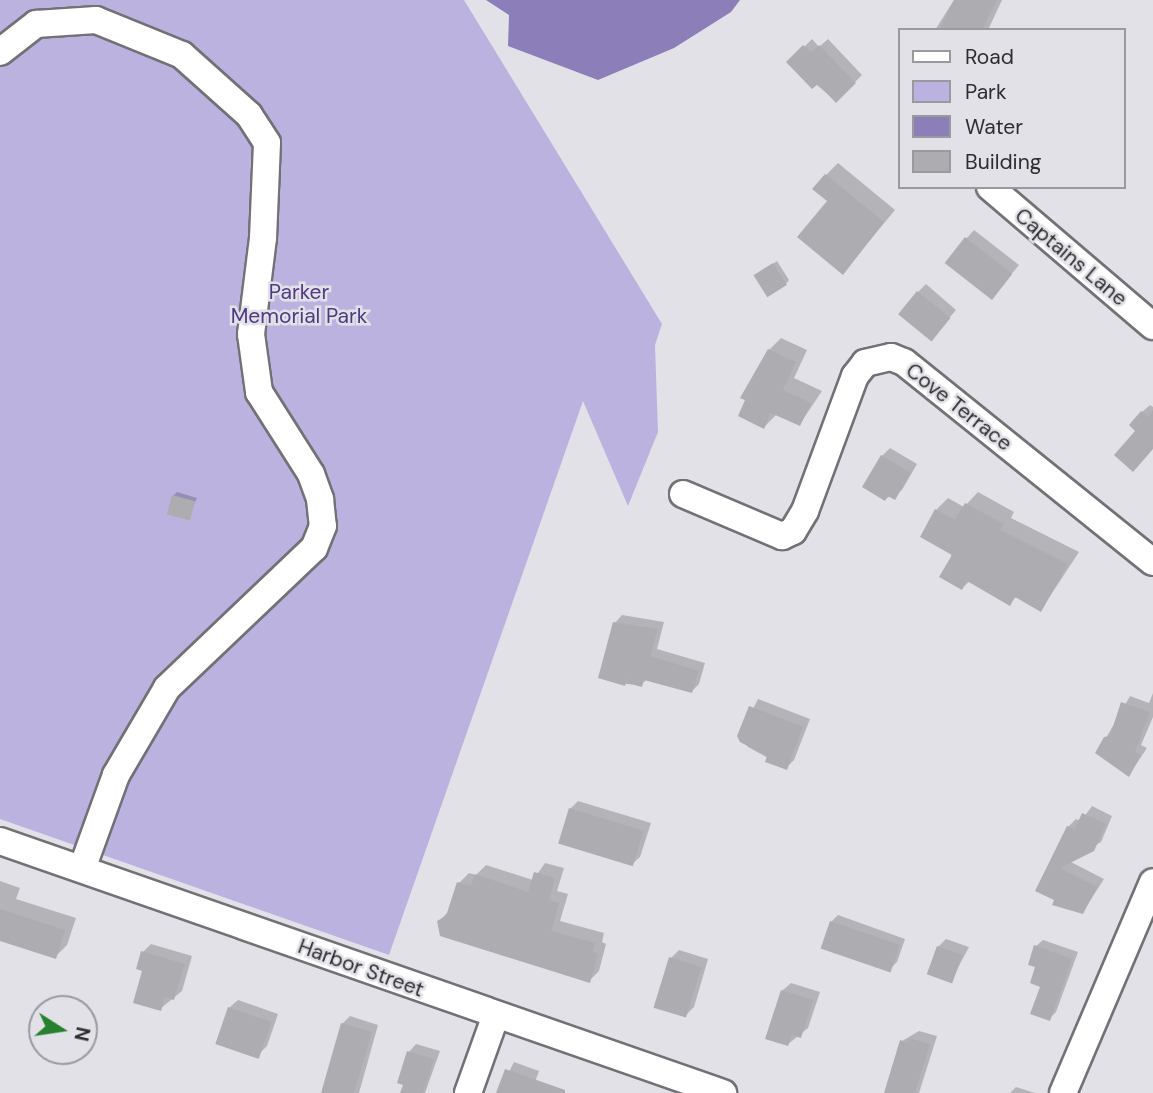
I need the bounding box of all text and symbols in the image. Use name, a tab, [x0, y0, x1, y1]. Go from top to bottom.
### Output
legend	[898, 28, 1125, 189]
text: Road	[965, 43, 1014, 71]
text: Park	[965, 78, 1006, 106]
text: Water	[965, 113, 1023, 141]
text: Building	[965, 148, 1041, 176]
street label: Captains Lane	[1010, 203, 1132, 311]
park label: Parker Memorial Park	[231, 279, 367, 329]
street label: Cove Terrace	[901, 358, 1017, 456]
street label: Harbor Street	[295, 934, 427, 1002]
north arrow	[28, 995, 98, 1065]
text: N	[68, 1025, 96, 1043]

